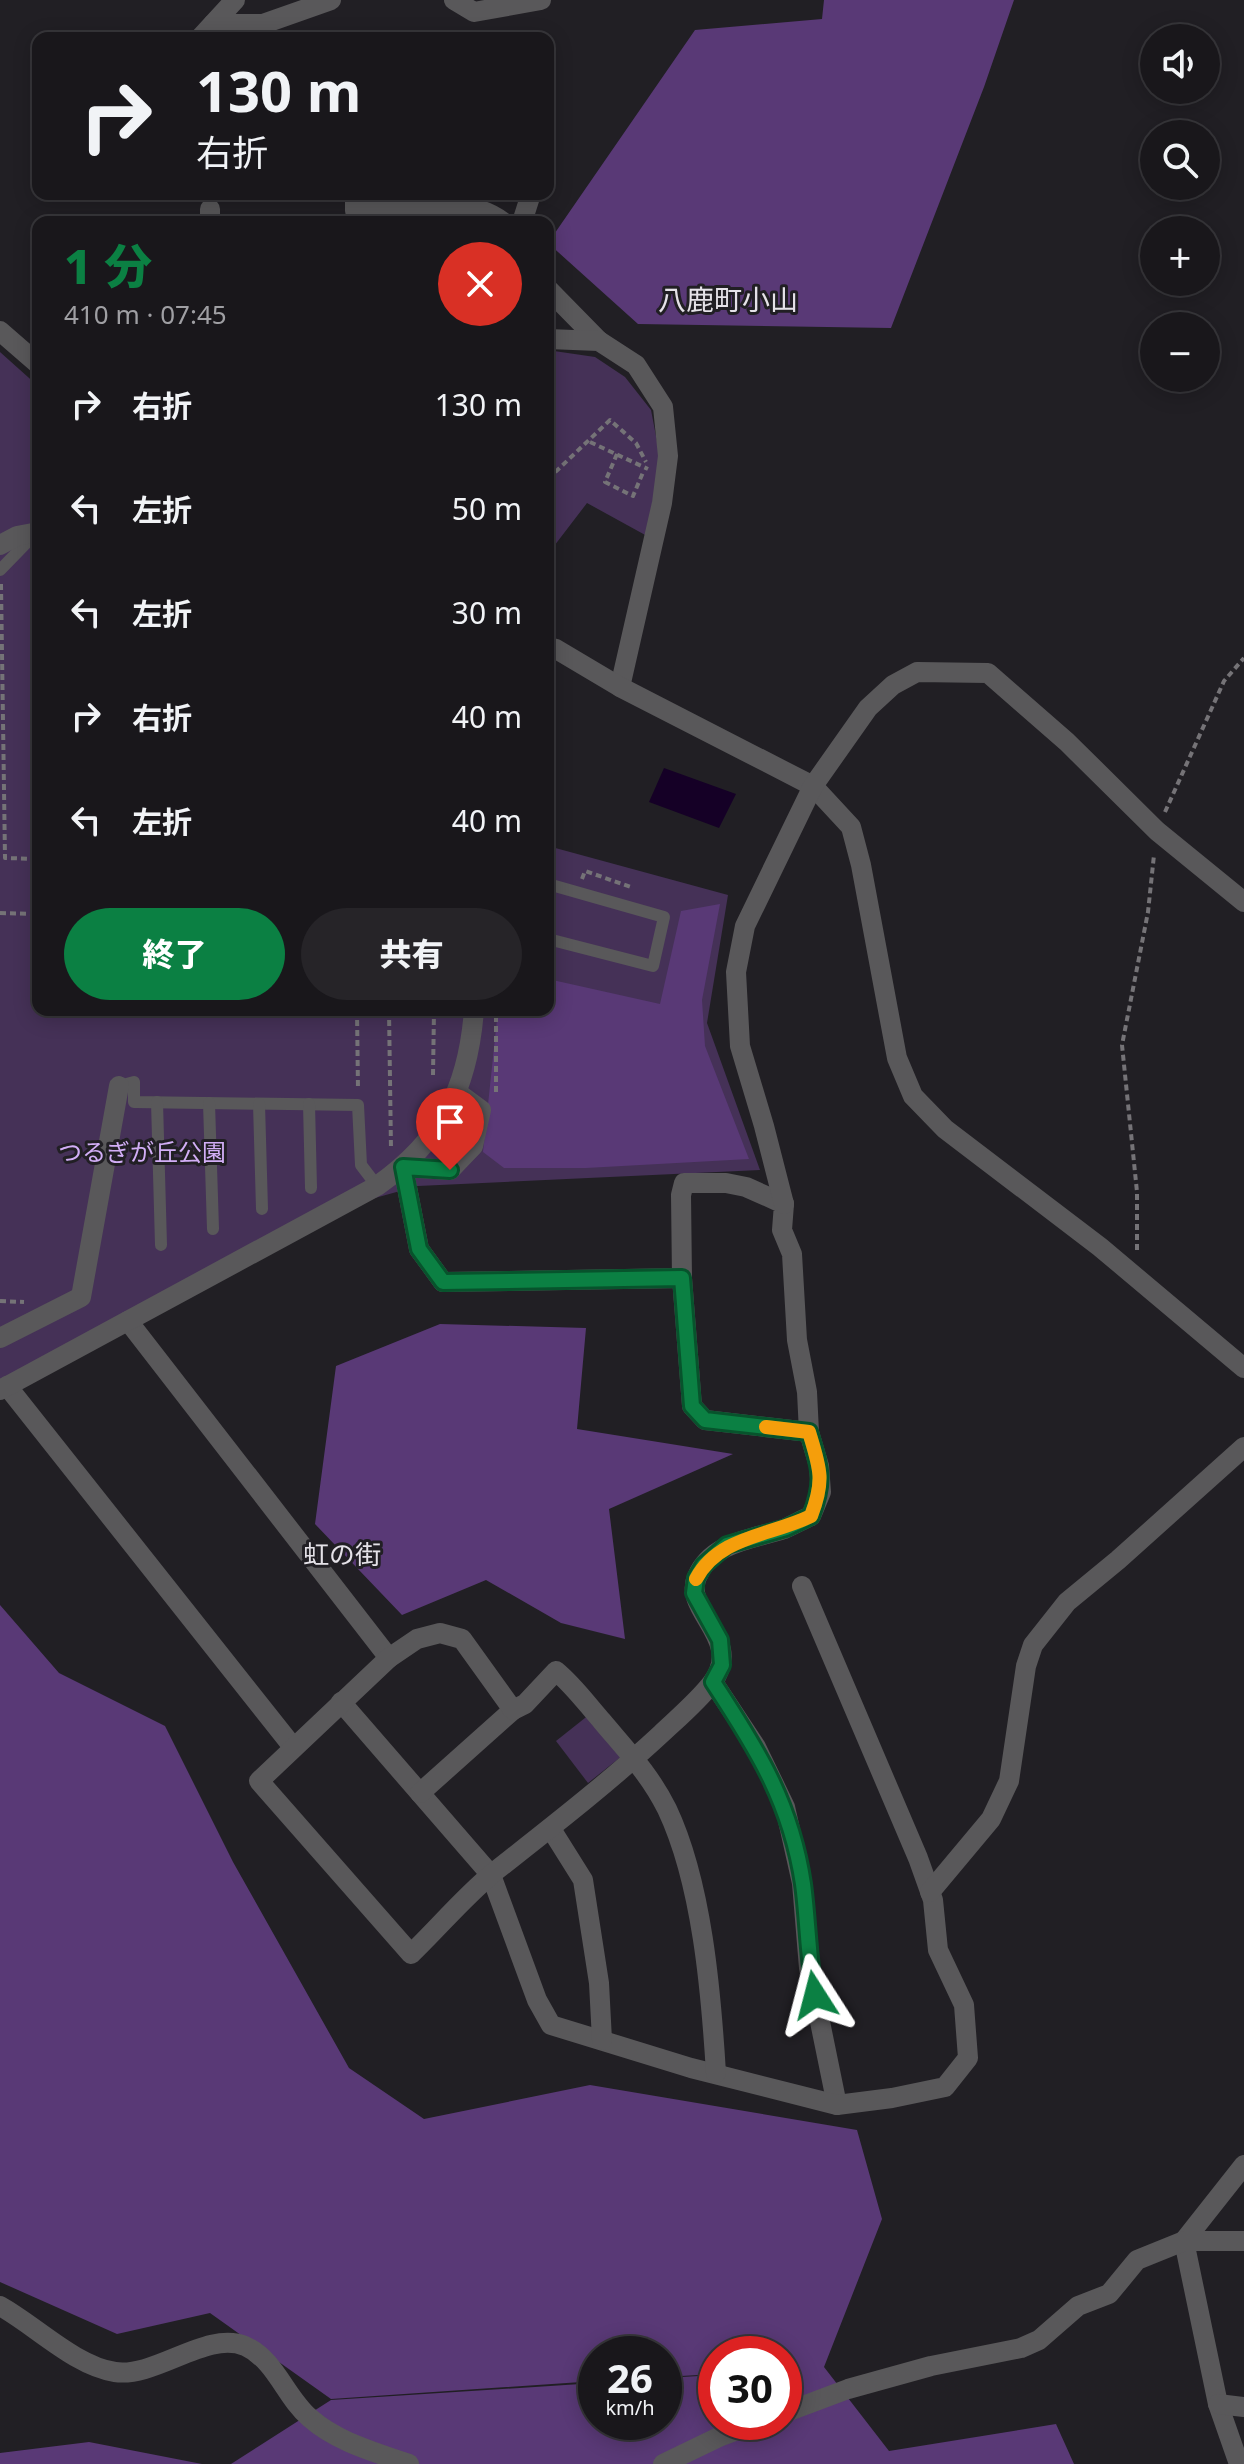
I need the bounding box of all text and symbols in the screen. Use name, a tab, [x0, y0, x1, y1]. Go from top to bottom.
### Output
map controls	[1140, 24, 1220, 392]
button: sound	[1140, 24, 1220, 104]
text: 130 m	[196, 52, 361, 128]
icon: right	[64, 64, 168, 168]
button: search	[1140, 120, 1220, 200]
text: 右折	[196, 128, 268, 177]
button: +	[1140, 216, 1220, 296]
text: 1 分	[64, 233, 152, 298]
button: close	[438, 242, 522, 326]
district label: 八鹿町小山	[658, 280, 798, 318]
text: 410 m · 07:45	[64, 296, 227, 332]
button: −	[1140, 312, 1220, 392]
icon: right	[64, 382, 108, 426]
text: 130 m	[435, 384, 522, 425]
text: 右折	[132, 385, 192, 426]
icon: left	[64, 486, 108, 530]
text: 50 m	[452, 488, 522, 529]
text: 左折	[132, 489, 192, 530]
icon: left	[64, 590, 108, 634]
text: 30 m	[452, 592, 522, 633]
text: 左折	[132, 593, 192, 634]
icon: right	[64, 694, 108, 738]
text: 40 m	[452, 696, 522, 737]
text: 右折	[132, 697, 192, 738]
icon: left	[64, 798, 108, 842]
text: 40 m	[452, 800, 522, 841]
text: 左折	[132, 801, 192, 842]
button: 終了	[64, 908, 285, 1000]
button: 共有	[301, 908, 522, 1000]
pin	[416, 1088, 484, 1170]
icon: arrive	[428, 1100, 472, 1144]
park label: つるぎが丘公園	[58, 1135, 226, 1168]
district label: 虹の街	[303, 1536, 381, 1572]
position arrow	[773, 1953, 857, 2037]
speed limit sign: 30	[698, 2336, 802, 2440]
text: 26	[607, 2350, 653, 2405]
text: km/h	[605, 2394, 655, 2421]

